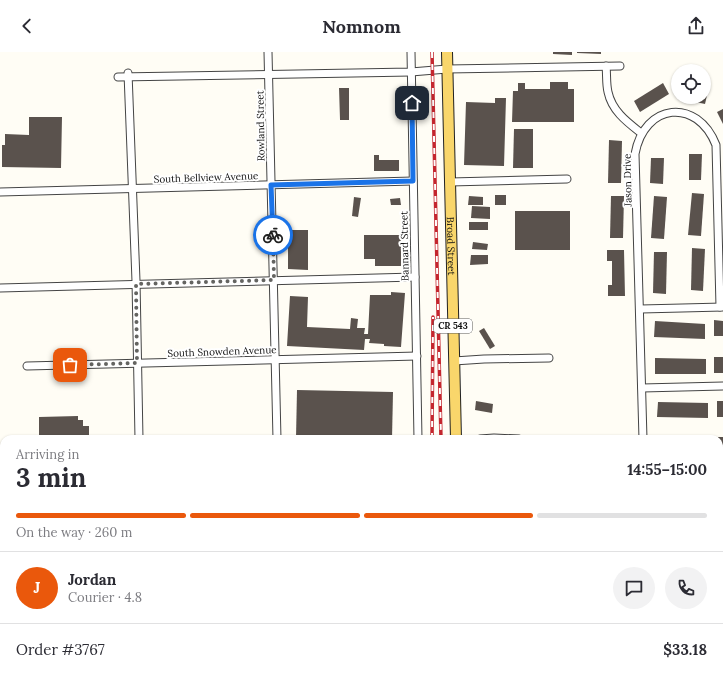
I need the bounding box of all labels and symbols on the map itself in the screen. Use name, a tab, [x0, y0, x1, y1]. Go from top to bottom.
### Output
pin	[395, 86, 429, 120]
street label: Rowland Street	[253, 90, 268, 162]
street label: Jason Drive	[621, 153, 634, 208]
street label: South Bellview Avenue	[153, 169, 259, 186]
street label: Bannard Street	[397, 211, 412, 281]
courier	[253, 215, 293, 255]
street label: Broad Street	[444, 217, 458, 275]
road number: CR 543	[434, 319, 472, 333]
street label: South Snowden Avenue	[167, 343, 277, 360]
pin	[53, 348, 87, 382]

